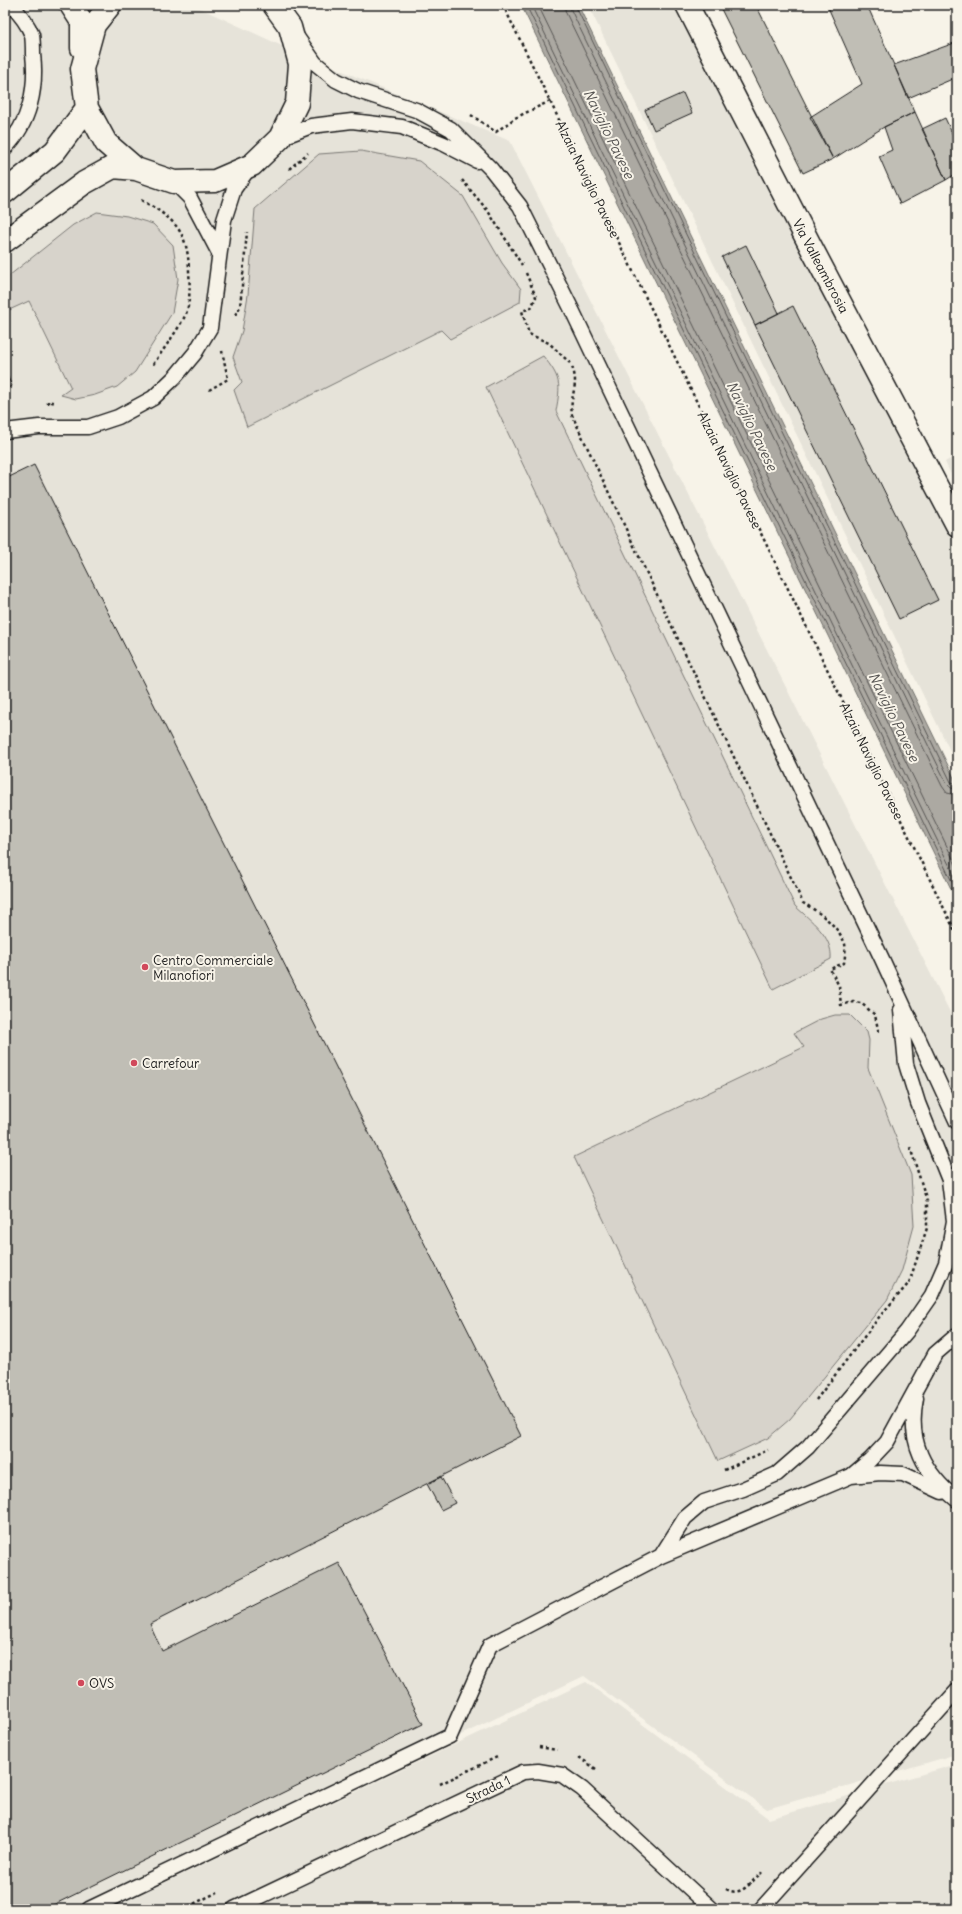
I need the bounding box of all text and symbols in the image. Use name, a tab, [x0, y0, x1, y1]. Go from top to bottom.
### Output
water label: Naviglio Pavese	[580, 86, 639, 183]
street label: Alzaia Naviglio Pavese	[552, 118, 623, 241]
street label: Via Valleambrosia	[789, 216, 853, 316]
water label: Naviglio Pavese	[723, 378, 782, 475]
street label: Alzaia Naviglio Pavese	[694, 409, 765, 532]
water label: Naviglio Pavese	[865, 669, 924, 766]
street label: Alzaia Naviglio Pavese	[836, 700, 907, 823]
place label: Centro Commerciale Milanofiori	[153, 952, 273, 984]
marker: Centro Commerciale Milanofiori	[140, 962, 150, 972]
place label: Carrefour	[142, 1055, 200, 1072]
marker: Carrefour	[129, 1058, 139, 1068]
place label: OVS	[89, 1675, 114, 1692]
marker: OVS	[76, 1678, 86, 1688]
street label: Strada 1	[463, 1771, 513, 1807]

